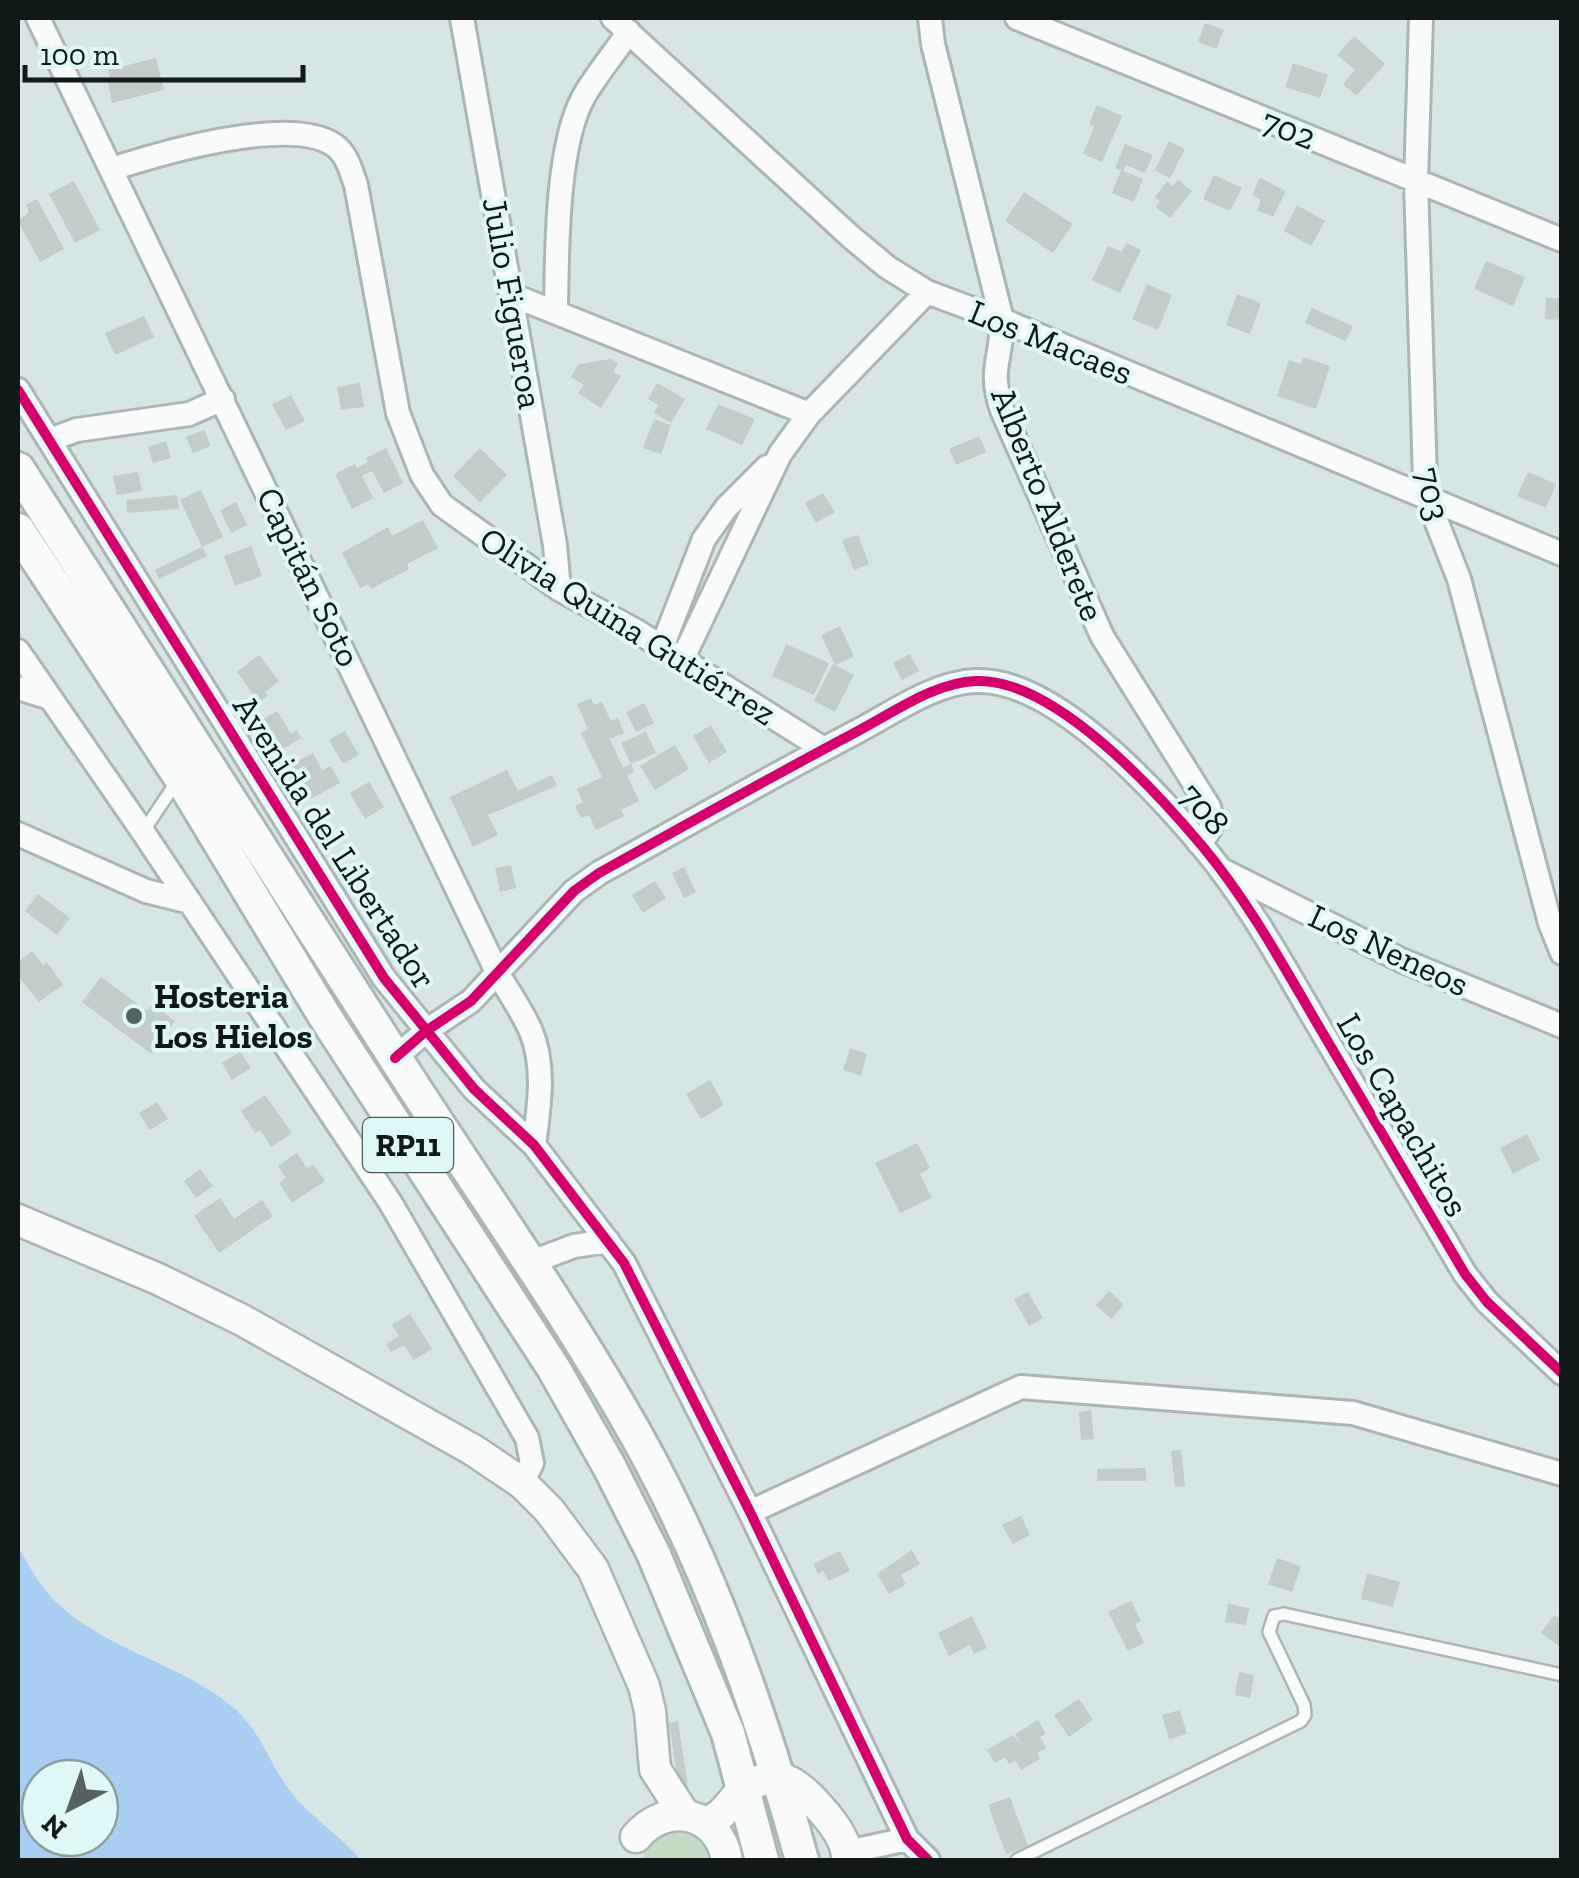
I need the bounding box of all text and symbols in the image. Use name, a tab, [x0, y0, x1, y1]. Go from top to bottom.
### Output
scale bar	[25, 20, 302, 82]
text: 100 m	[40, 37, 119, 73]
street label: 702	[1256, 99, 1322, 159]
street label: Julio Figueroa	[474, 194, 552, 412]
street label: Los Macaes	[963, 290, 1139, 394]
street label: Alberto Alderete	[982, 381, 1114, 627]
street label: 703	[1407, 463, 1459, 525]
street label: Capitán Soto	[248, 481, 370, 673]
street label: Olivia Quina Gutiérrez	[472, 518, 784, 734]
street label: Avenida del Libertador	[224, 687, 446, 997]
street label: 708	[1171, 774, 1239, 844]
street label: Los Neneos	[1302, 895, 1476, 1005]
place label: Hosteria Los Hielos	[154, 975, 313, 1057]
marker: Hosteria Los Hielos	[123, 1005, 145, 1027]
street label: Los Capachitos	[1328, 1006, 1478, 1224]
road number: RP11	[363, 1118, 453, 1172]
north arrow	[20, 1758, 120, 1858]
text: N	[35, 1807, 73, 1846]

